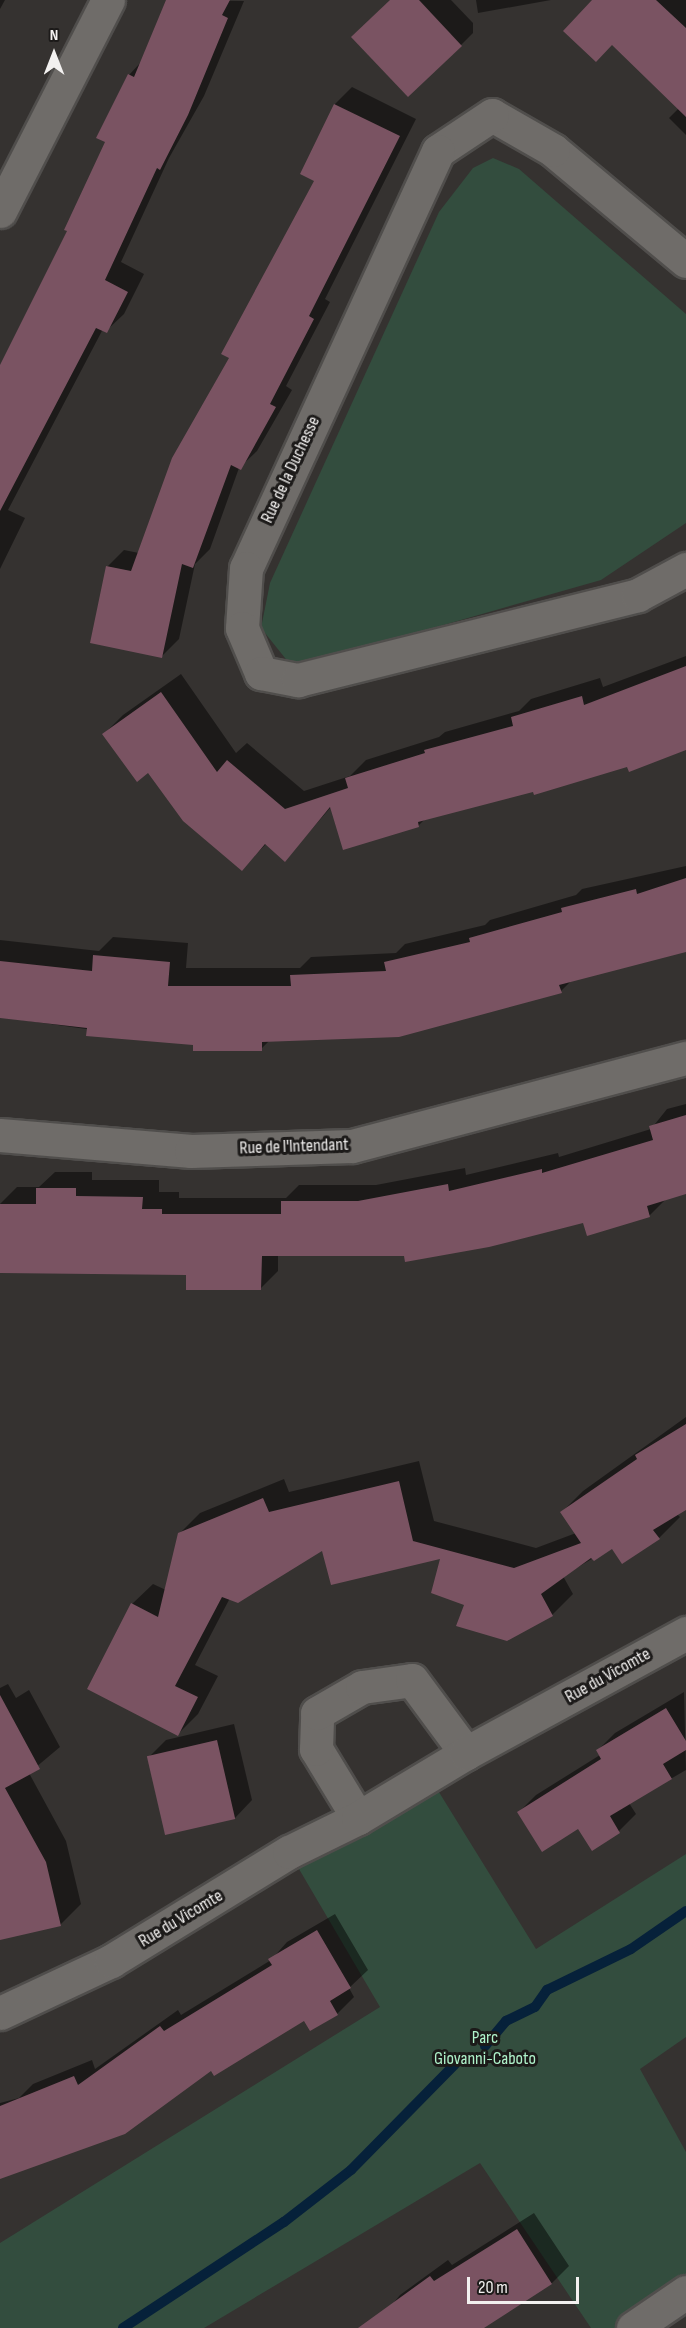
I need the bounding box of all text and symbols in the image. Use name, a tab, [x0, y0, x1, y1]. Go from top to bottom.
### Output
north arrow	[24, 24, 84, 84]
text: N	[50, 26, 58, 45]
street label: Rue de la Duchesse	[257, 413, 325, 527]
street label: Rue de l'Intendant	[239, 1134, 349, 1160]
street label: Rue du Vicomte	[562, 1644, 654, 1708]
street label: Rue du Vicomte	[135, 1885, 227, 1953]
park label: Parc Giovanni-Caboto	[434, 2028, 536, 2070]
scale bar	[470, 2265, 582, 2303]
text: 20 m	[478, 2277, 508, 2298]

